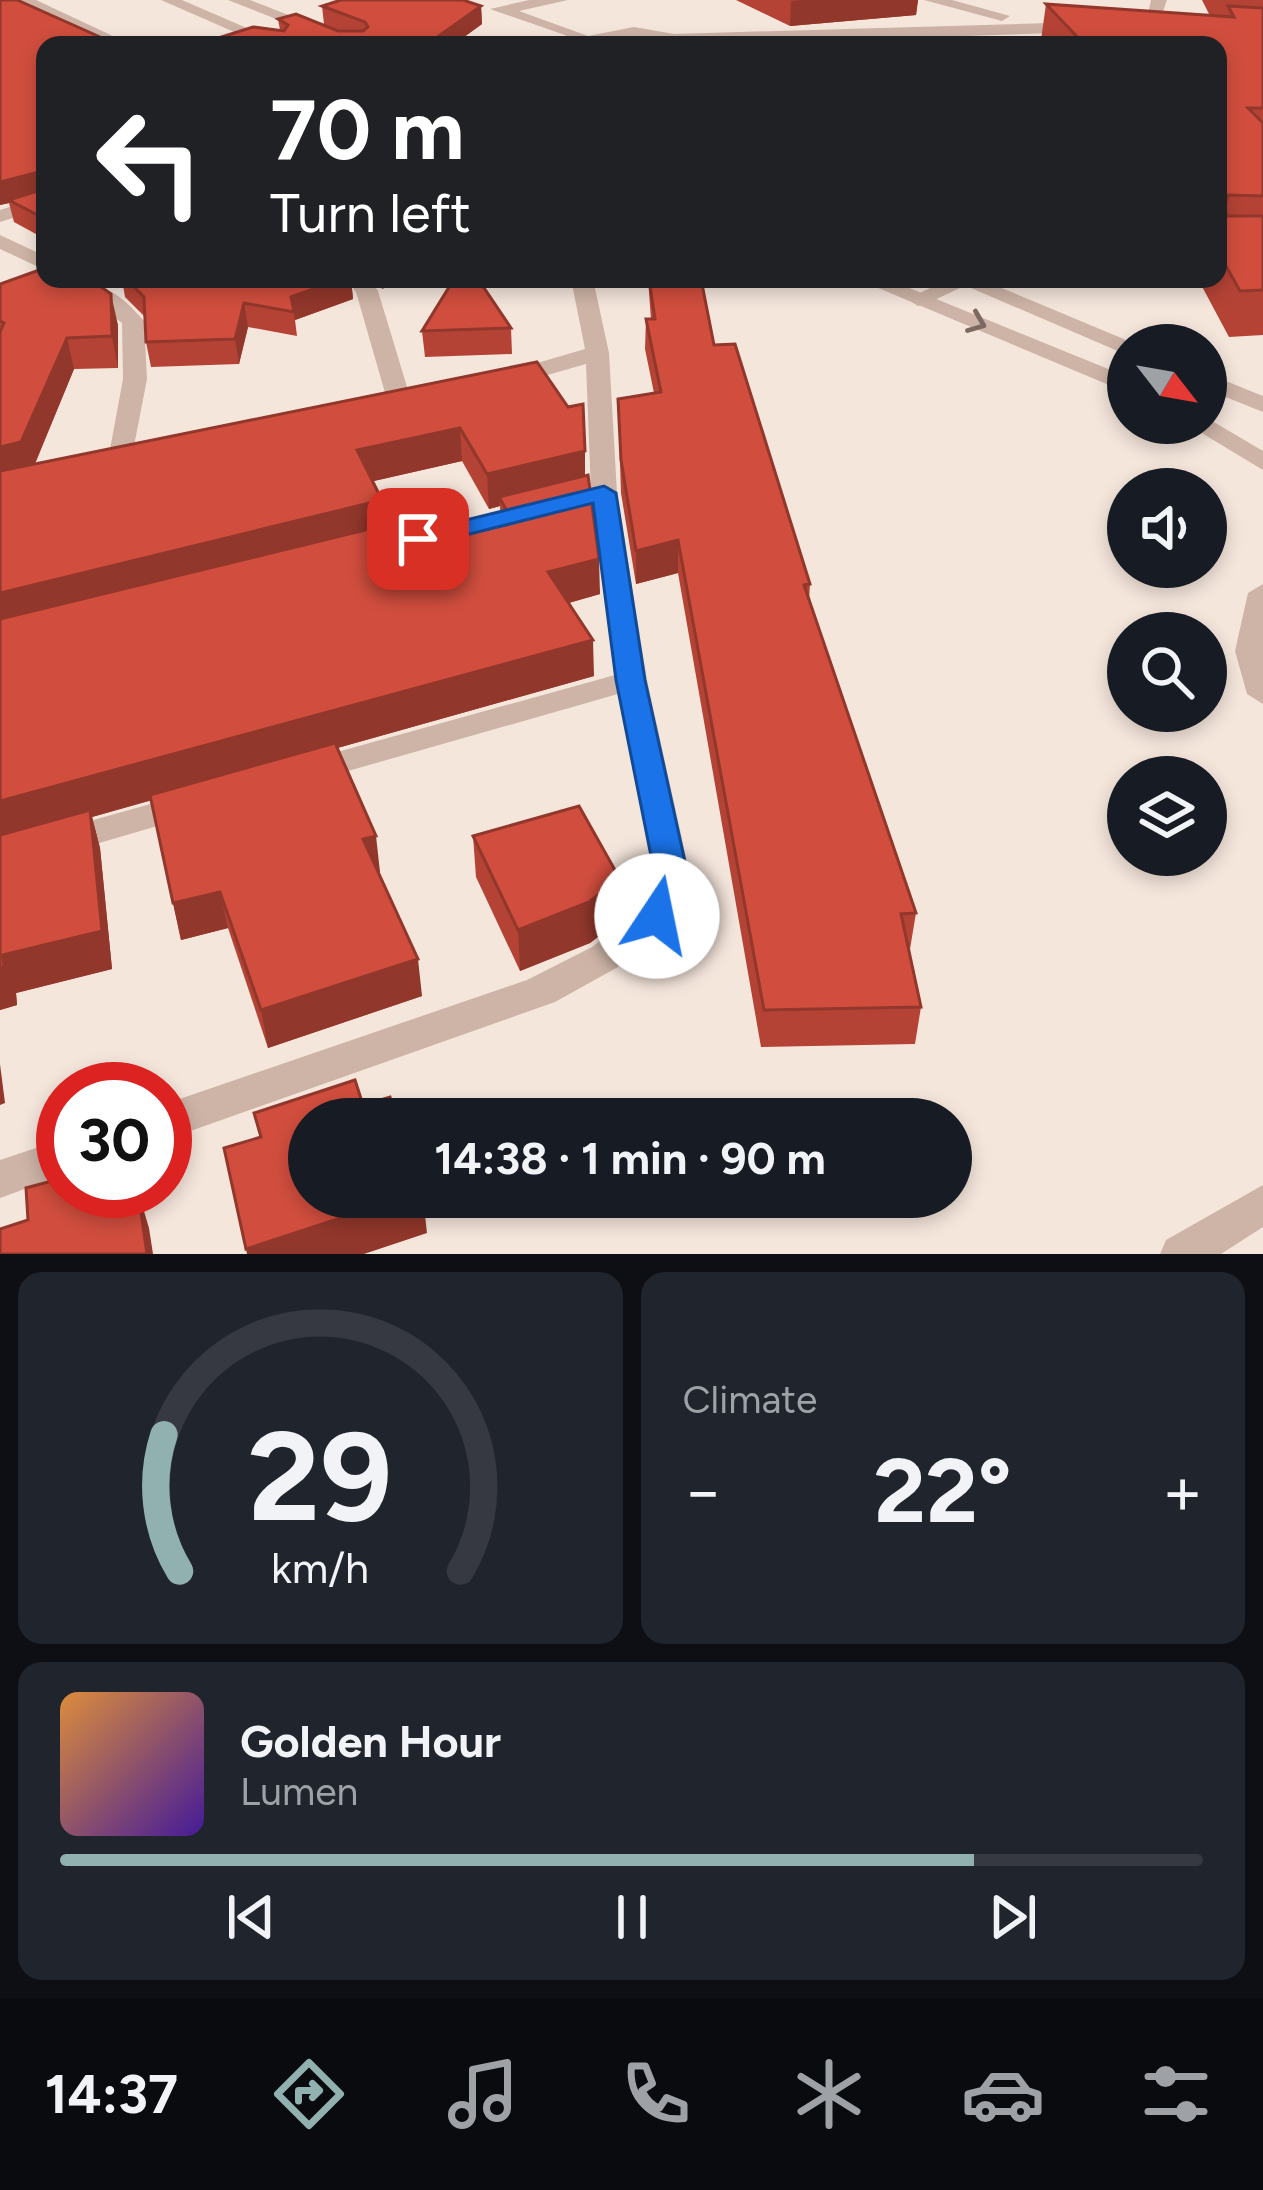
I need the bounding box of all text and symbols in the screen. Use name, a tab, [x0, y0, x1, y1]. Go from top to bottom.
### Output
text: 70 m	[270, 79, 464, 180]
icon: left	[72, 84, 228, 240]
text: Turn left	[270, 181, 471, 246]
one-way arrow	[965, 309, 986, 333]
north arrow	[1107, 324, 1227, 444]
map controls	[1107, 324, 1227, 876]
button: sound	[1107, 468, 1227, 588]
pin	[367, 488, 469, 590]
icon: arrive	[385, 506, 451, 572]
button: search	[1107, 612, 1227, 732]
button: layers	[1107, 756, 1227, 876]
position arrow	[594, 853, 720, 979]
speed limit sign: 30	[36, 1062, 192, 1218]
text: 14:38 · 1 min · 90 m	[434, 1131, 826, 1185]
text: Climate	[683, 1376, 817, 1423]
text: 29	[248, 1401, 393, 1551]
text: 22°	[874, 1436, 1012, 1545]
text: −	[683, 1451, 724, 1531]
text: +	[1162, 1451, 1203, 1531]
text: km/h	[271, 1542, 369, 1594]
text: Golden Hour	[240, 1714, 501, 1768]
text: Lumen	[240, 1768, 358, 1815]
icon: previous	[218, 1884, 284, 1950]
icon: pause	[599, 1884, 665, 1950]
icon: next	[980, 1884, 1046, 1950]
icon: directions	[267, 2052, 351, 2136]
icon: music	[441, 2052, 525, 2136]
icon: phone	[614, 2052, 698, 2136]
icon: climate	[787, 2052, 871, 2136]
icon: car	[961, 2052, 1045, 2136]
icon: filters	[1134, 2052, 1218, 2136]
text: 14:37	[45, 2062, 178, 2127]

